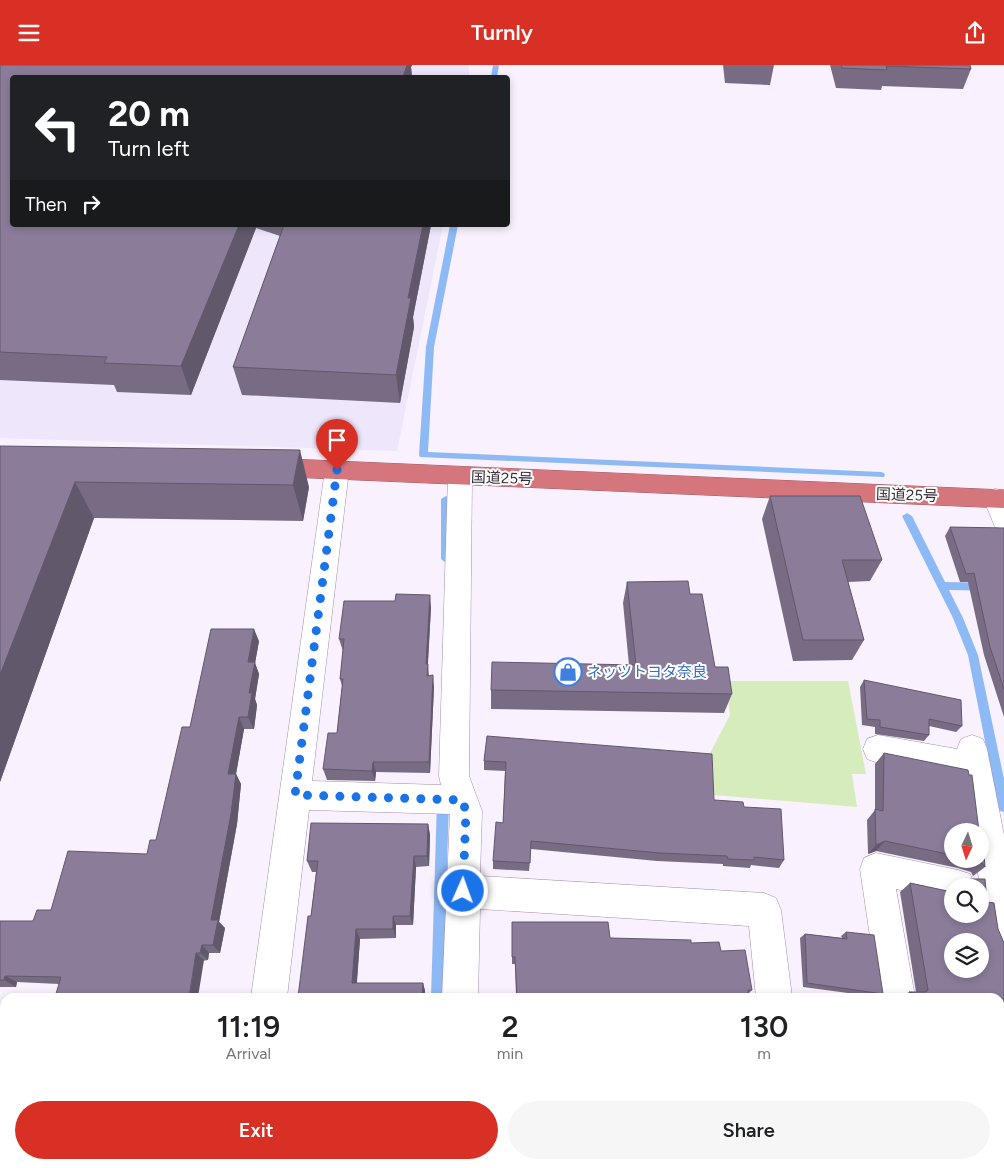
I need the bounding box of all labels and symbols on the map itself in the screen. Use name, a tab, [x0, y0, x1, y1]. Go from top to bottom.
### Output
pin	[316, 419, 358, 470]
street label: 国道25号	[471, 468, 533, 488]
street label: 国道25号	[876, 485, 938, 505]
shop icon: ネッツトヨタ奈良	[553, 657, 583, 687]
place label: ネッツトヨタ奈良	[587, 663, 707, 681]
north arrow	[944, 823, 989, 867]
position arrow	[436, 864, 488, 916]

